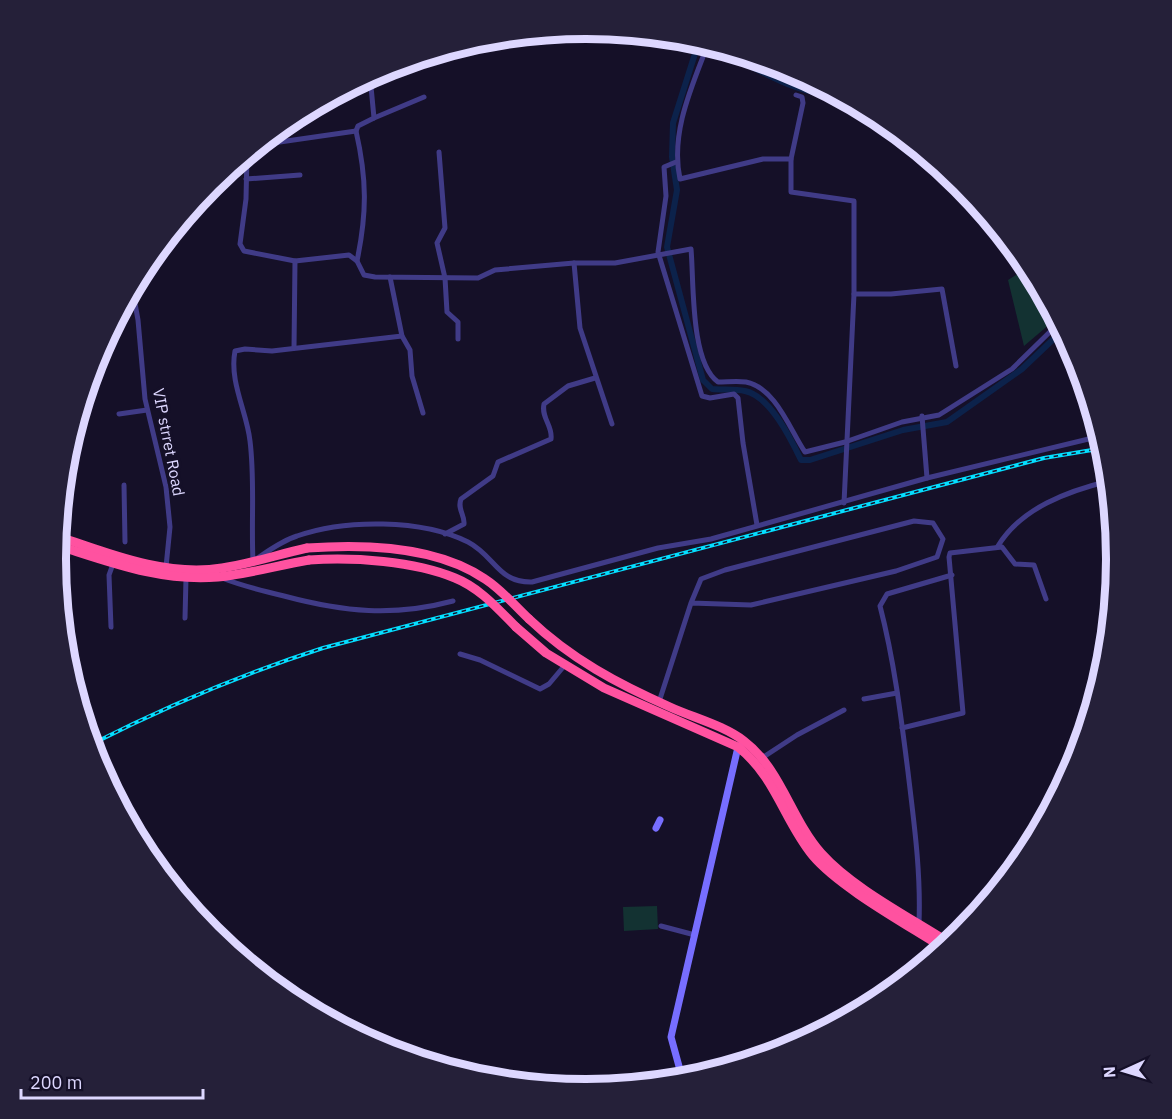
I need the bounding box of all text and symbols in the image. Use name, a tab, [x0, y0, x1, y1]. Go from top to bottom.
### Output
street label: VIP strret Road	[149, 386, 189, 498]
north arrow	[1094, 1041, 1154, 1101]
scale bar	[21, 1062, 202, 1100]
text: N	[1099, 1066, 1119, 1079]
text: 200 m	[30, 1071, 82, 1094]

